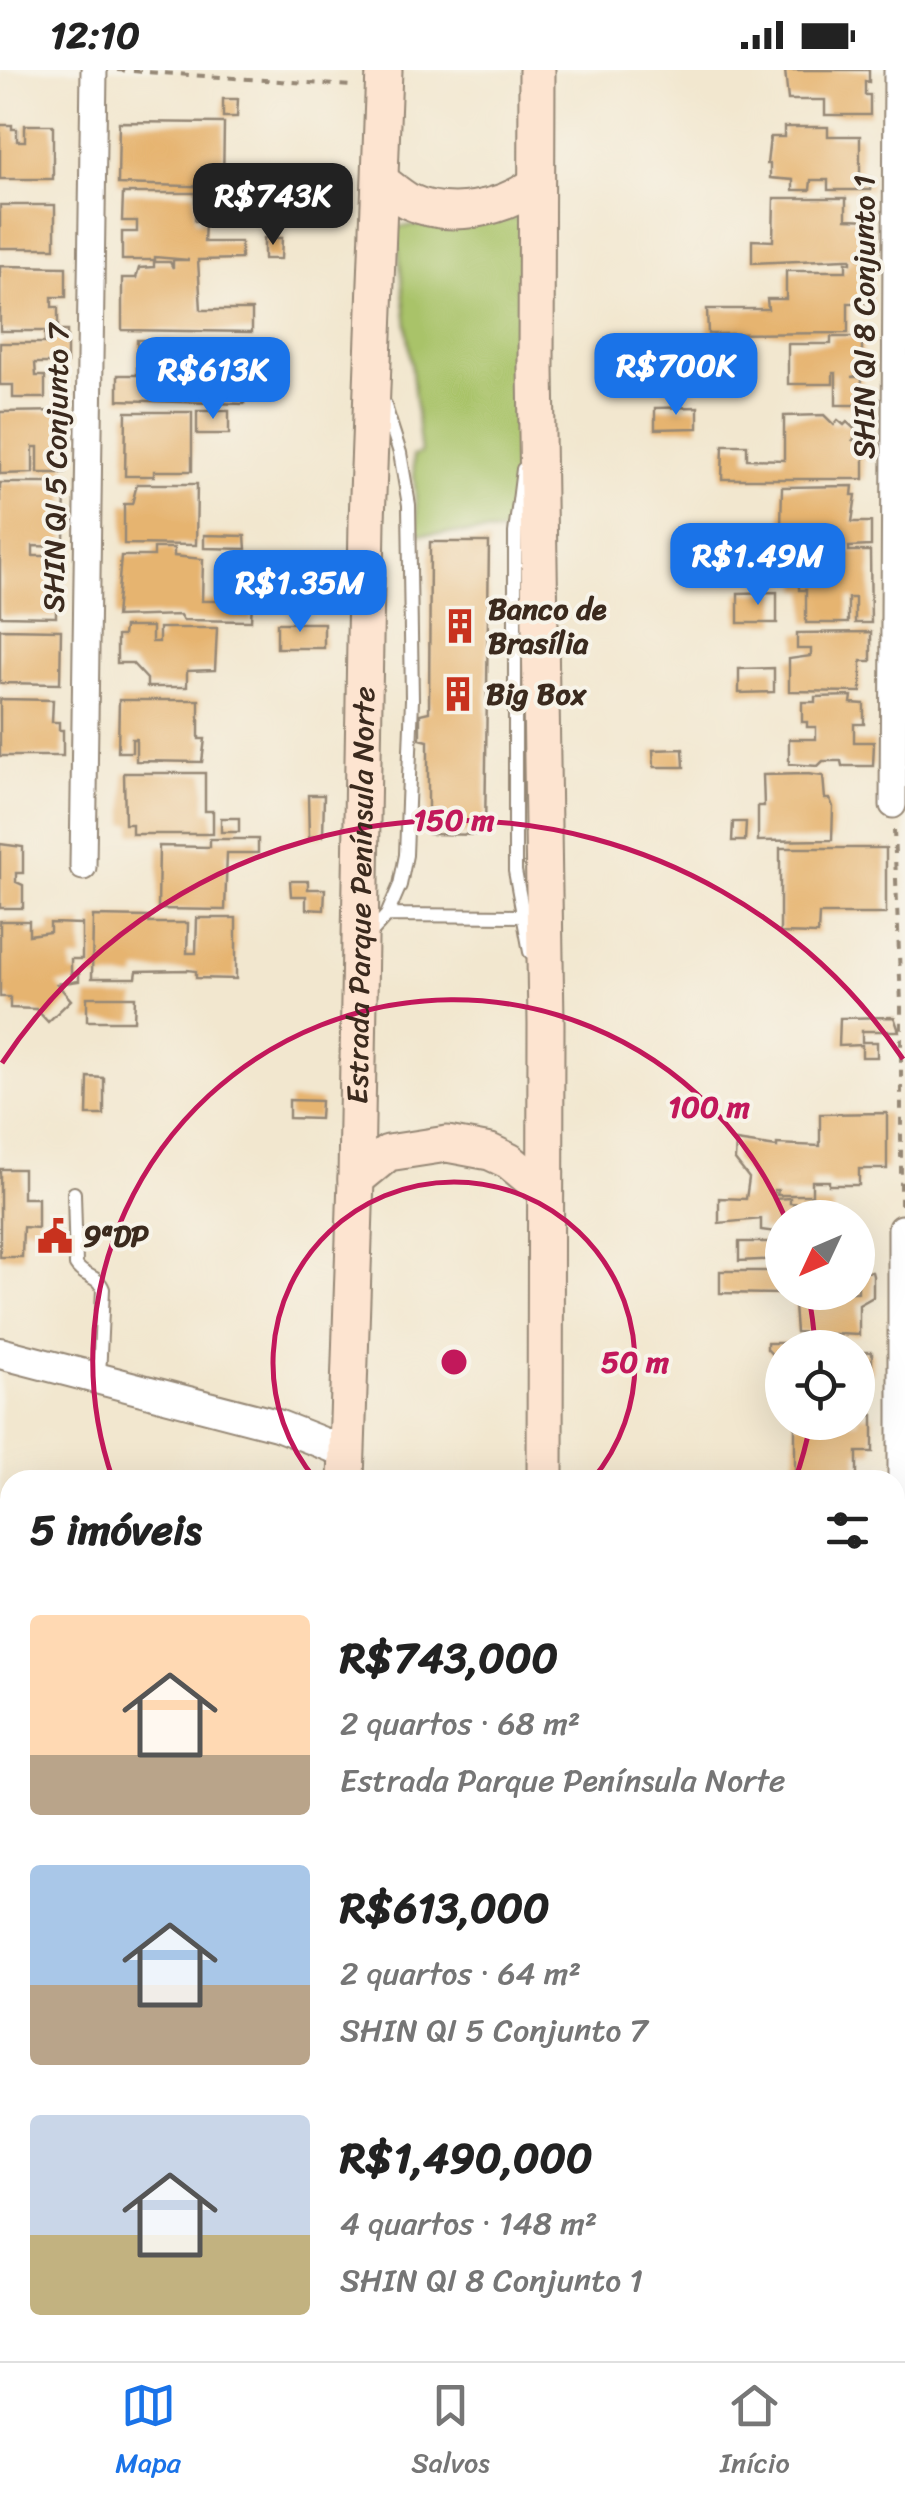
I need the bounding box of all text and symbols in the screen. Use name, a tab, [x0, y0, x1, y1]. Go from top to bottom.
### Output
text: 12:10	[50, 2, 140, 69]
pin: R$743K	[192, 163, 354, 248]
text: R$743K	[215, 167, 331, 224]
street label: SHIN QI 8 Conjunto 1	[837, 175, 891, 459]
street label: SHIN QI 5 Conjunto 7	[26, 321, 86, 613]
pin: R$700K	[595, 333, 757, 418]
pin: R$613K	[132, 337, 294, 422]
text: R$700K	[616, 337, 736, 394]
text: R$613K	[158, 341, 268, 398]
pin: R$1.49M	[666, 523, 850, 608]
text: R$1.49M	[692, 527, 824, 584]
pin: R$1.35M	[208, 550, 392, 635]
text: R$1.35M	[236, 554, 364, 611]
place label: Banco de Brasília	[488, 582, 607, 670]
building icon: Banco de Brasília	[441, 607, 479, 645]
place label: Big Box	[486, 667, 588, 721]
building icon: Big Box	[439, 675, 477, 713]
street label: Estrada Parque Península Norte	[330, 686, 391, 1105]
text: 150 m	[414, 793, 495, 847]
text: 100 m	[668, 1080, 750, 1134]
north arrow	[765, 1200, 875, 1310]
map controls	[765, 1200, 875, 1440]
place label: 9ªDP	[83, 1209, 149, 1263]
public building icon: 9ªDP	[36, 1217, 74, 1255]
button: locate	[765, 1330, 875, 1440]
text: 50 m	[601, 1335, 669, 1389]
centre of rings	[436, 1344, 472, 1380]
text: 5 imóveis	[30, 1493, 202, 1567]
icon: filters	[820, 1503, 875, 1558]
text: R$743,000	[340, 1621, 558, 1695]
icon: home	[110, 1655, 230, 1775]
text: 2 quartos · 68 m²	[340, 1695, 580, 1752]
text: Estrada Parque Península Norte	[340, 1752, 785, 1809]
text: R$613,000	[340, 1871, 550, 1945]
icon: home	[110, 1905, 230, 2025]
text: 2 quartos · 64 m²	[340, 1945, 581, 2002]
text: SHIN QI 5 Conjunto 7	[340, 2002, 648, 2059]
text: R$1,490,000	[340, 2121, 593, 2195]
icon: home	[110, 2155, 230, 2275]
text: 4 quartos · 148 m²	[340, 2195, 597, 2252]
text: SHIN QI 8 Conjunto 1	[340, 2252, 643, 2309]
tab: Mapa	[115, 2378, 181, 2487]
tab: Salvos	[411, 2378, 490, 2487]
tab: Início	[720, 2378, 790, 2487]

